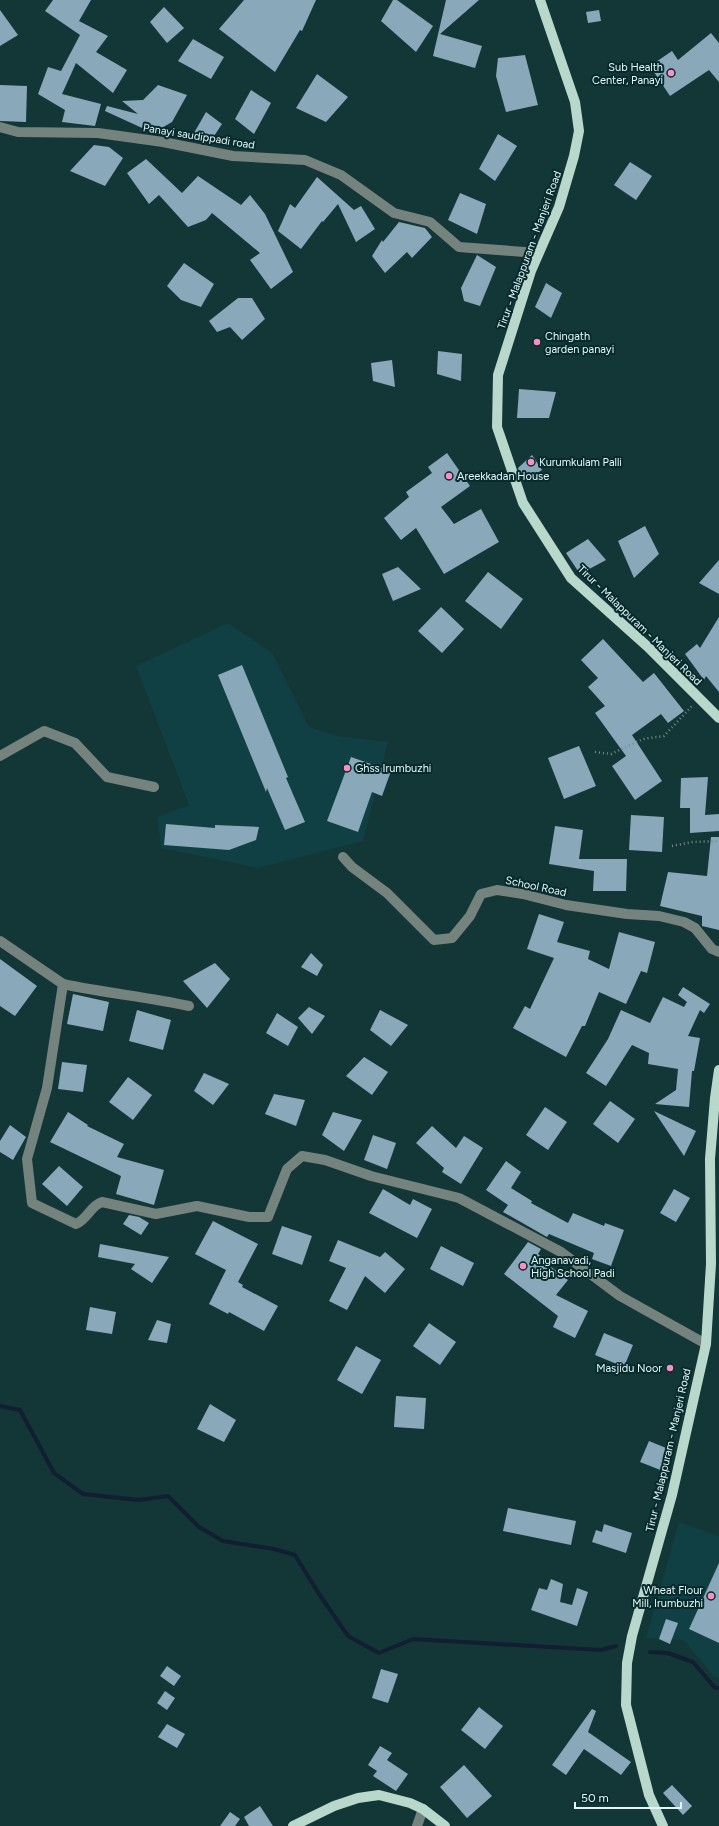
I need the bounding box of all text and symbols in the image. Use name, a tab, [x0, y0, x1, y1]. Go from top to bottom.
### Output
place label: Sub Health Center, Panayi	[592, 61, 663, 87]
marker: Sub Health Center, Panayi	[666, 68, 676, 78]
street label: Panayi saudippadi road	[142, 121, 256, 152]
street label: Tirur - Malappuram - Manjeri Road	[495, 169, 564, 331]
place label: Chingath garden panayi	[545, 330, 614, 356]
marker: Chingath garden panayi	[532, 337, 542, 347]
place label: Kurumkulam Palli	[539, 456, 622, 469]
marker: Kurumkulam Palli	[526, 457, 536, 467]
place label: Areekkadan House	[457, 470, 549, 483]
marker: Areekkadan House	[444, 471, 454, 481]
street label: Tirur - Malappuram - Manjeri Road	[575, 563, 704, 688]
place label: Ghss Irumbuzhi	[355, 762, 431, 775]
marker: Ghss Irumbuzhi	[342, 763, 352, 773]
street label: School Road	[504, 874, 568, 899]
place label: Anganavadi, High School Padi	[531, 1254, 615, 1280]
marker: Anganavadi, High School Padi	[518, 1261, 528, 1271]
place label: Masjidu Noor	[596, 1362, 662, 1375]
marker: Masjidu Noor	[665, 1363, 675, 1373]
street label: Tirur - Malappuram - Manjeri Road	[643, 1367, 694, 1533]
place label: Wheat Flour Mill, Irumbuzhi	[632, 1584, 703, 1610]
marker: Wheat Flour Mill, Irumbuzhi	[706, 1591, 716, 1601]
scale bar	[575, 1784, 681, 1810]
text: 50 m	[581, 1791, 609, 1805]

